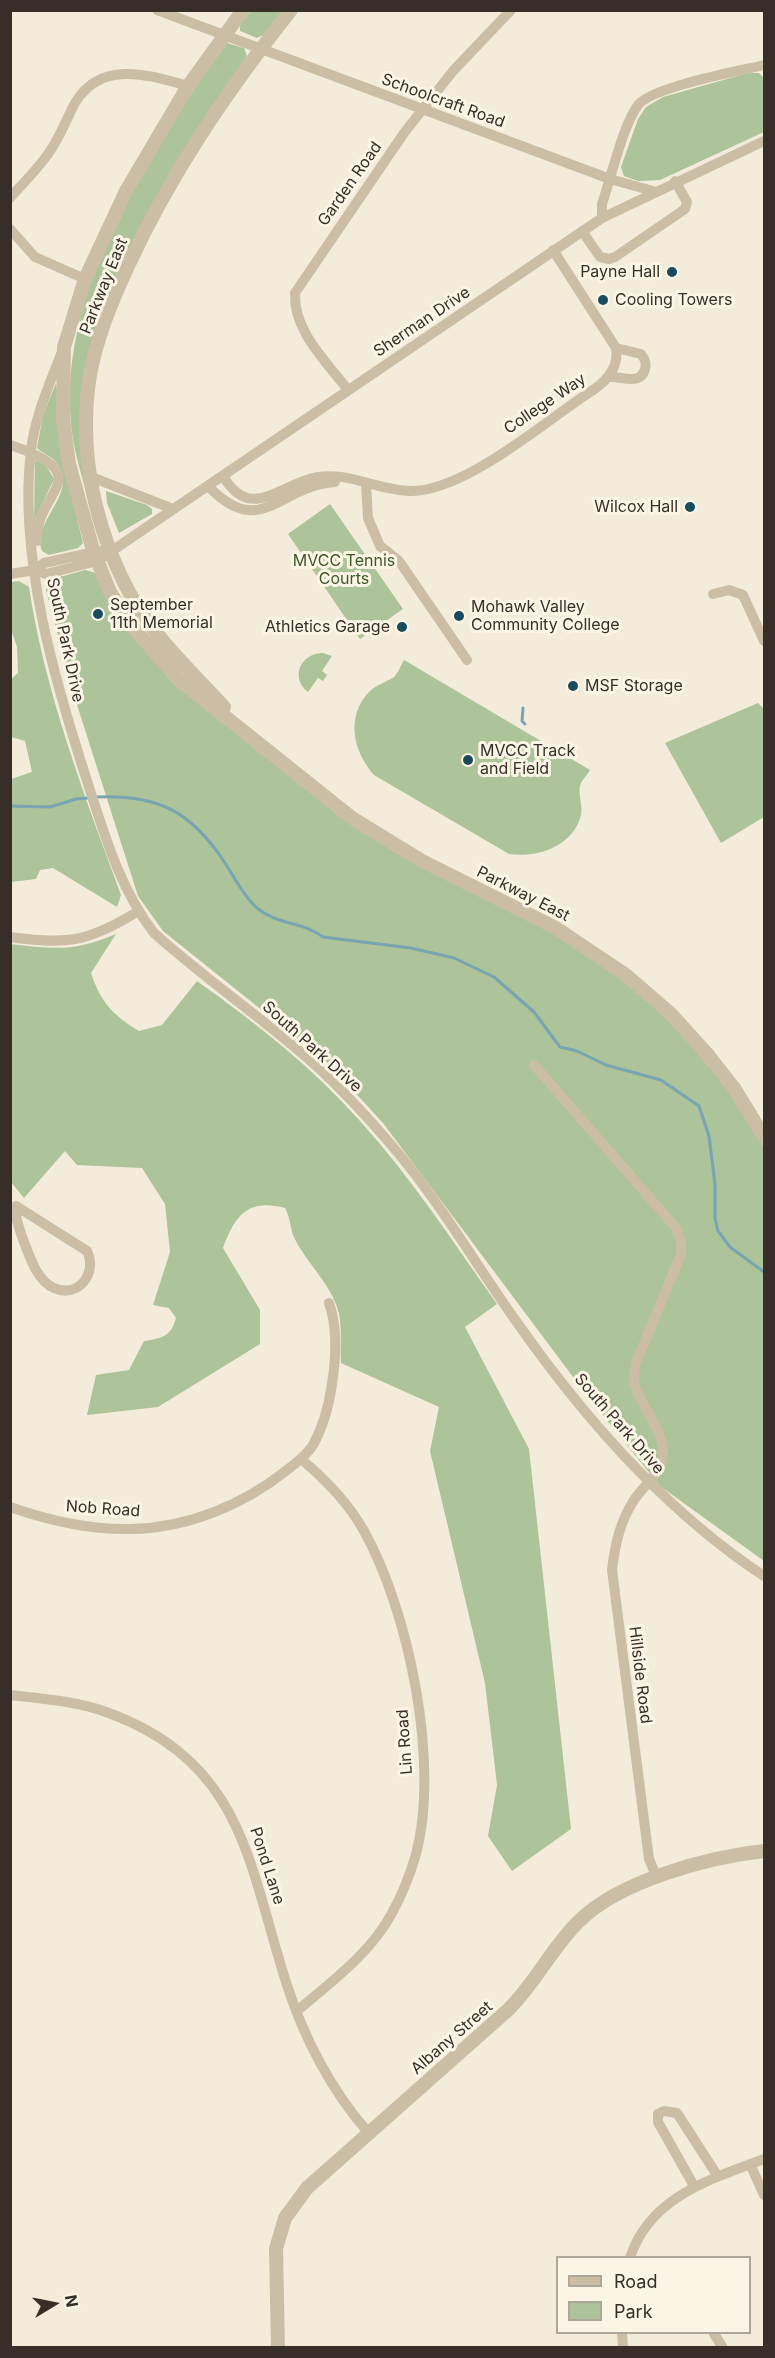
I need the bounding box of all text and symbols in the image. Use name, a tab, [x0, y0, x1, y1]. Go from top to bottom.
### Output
street label: Schoolcraft Road	[379, 70, 507, 132]
street label: Garden Road	[314, 138, 386, 230]
street label: Parkway East	[76, 235, 132, 337]
place label: Payne Hall	[580, 262, 660, 282]
marker: Payne Hall	[665, 265, 679, 279]
street label: Sherman Drive	[370, 283, 474, 361]
place label: Cooling Towers	[615, 290, 732, 310]
marker: Cooling Towers	[596, 293, 610, 307]
street label: College Way	[500, 370, 590, 438]
place label: Wilcox Hall	[594, 497, 678, 517]
marker: Wilcox Hall	[683, 500, 697, 514]
park label: MVCC Tennis Courts	[293, 551, 395, 589]
street label: South Park Drive	[42, 576, 88, 704]
place label: September 11th Memorial	[110, 595, 213, 633]
place label: Mohawk Valley Community College	[471, 597, 620, 635]
marker: September 11th Memorial	[91, 607, 105, 621]
marker: Mohawk Valley Community College	[452, 609, 466, 623]
place label: Athletics Garage	[265, 617, 390, 637]
marker: Athletics Garage	[395, 620, 409, 634]
place label: MSF Storage	[585, 676, 683, 696]
marker: MSF Storage	[566, 679, 580, 693]
place label: MVCC Track and Field	[480, 741, 575, 779]
marker: MVCC Track and Field	[461, 753, 475, 767]
street label: Parkway East	[473, 862, 573, 926]
street label: South Park Drive	[258, 997, 366, 1097]
street label: South Park Drive	[570, 1370, 668, 1478]
street label: Nob Road	[65, 1497, 141, 1521]
street label: Hillside Road	[624, 1625, 656, 1725]
street label: Lin Road	[393, 1709, 417, 1775]
street label: Pond Lane	[245, 1825, 289, 1907]
street label: Albany Street	[407, 1997, 497, 2079]
legend	[556, 2256, 751, 2334]
text: Road	[614, 2271, 657, 2292]
north arrow	[24, 2274, 84, 2334]
text: N	[61, 2293, 83, 2309]
text: Park	[614, 2301, 653, 2322]

